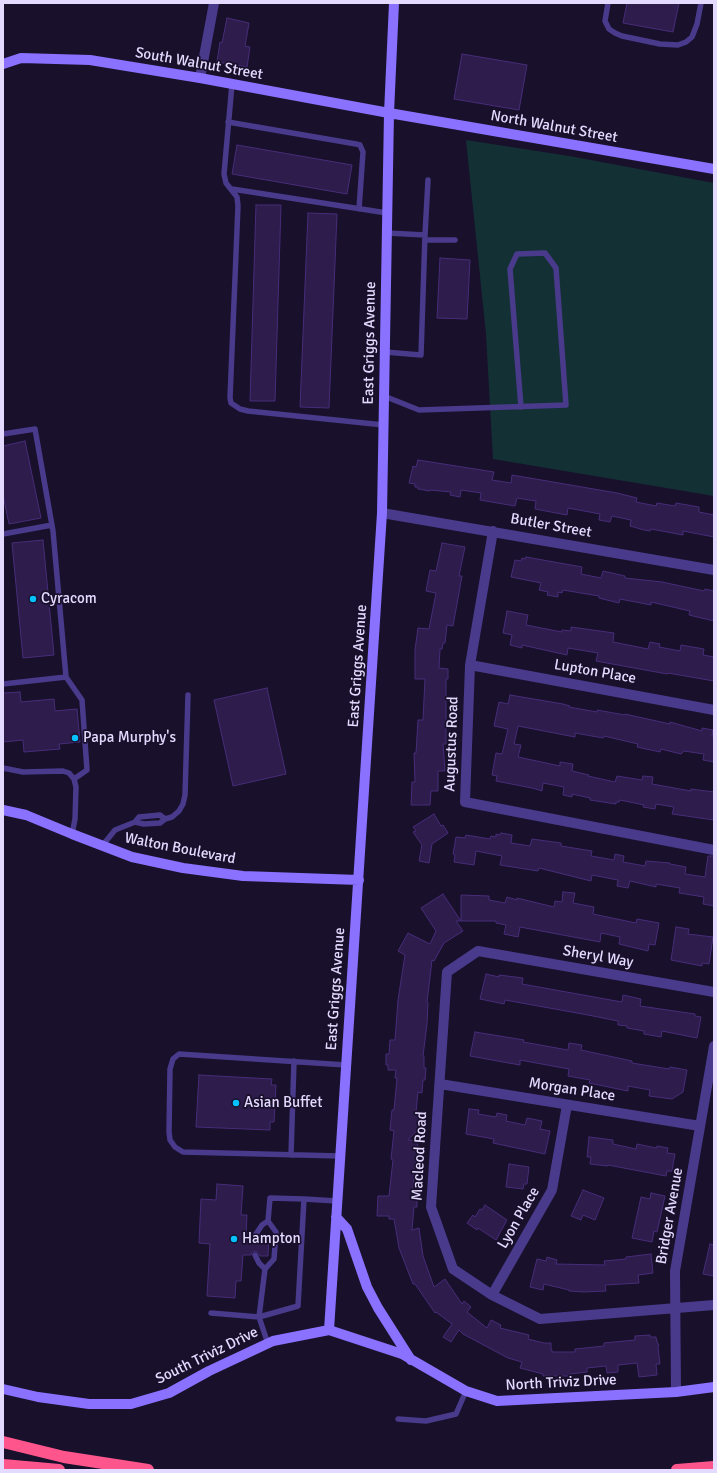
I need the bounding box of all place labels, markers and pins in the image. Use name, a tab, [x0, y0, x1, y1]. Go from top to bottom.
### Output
place label: Cyracom	[41, 590, 97, 608]
marker: Cyracom	[28, 594, 38, 604]
place label: Papa Murphy's	[83, 729, 176, 747]
marker: Papa Murphy's	[70, 733, 80, 743]
place label: Asian Buffet	[244, 1094, 322, 1112]
marker: Asian Buffet	[231, 1098, 241, 1108]
place label: Hampton	[242, 1230, 301, 1248]
marker: Hampton	[229, 1234, 239, 1244]

